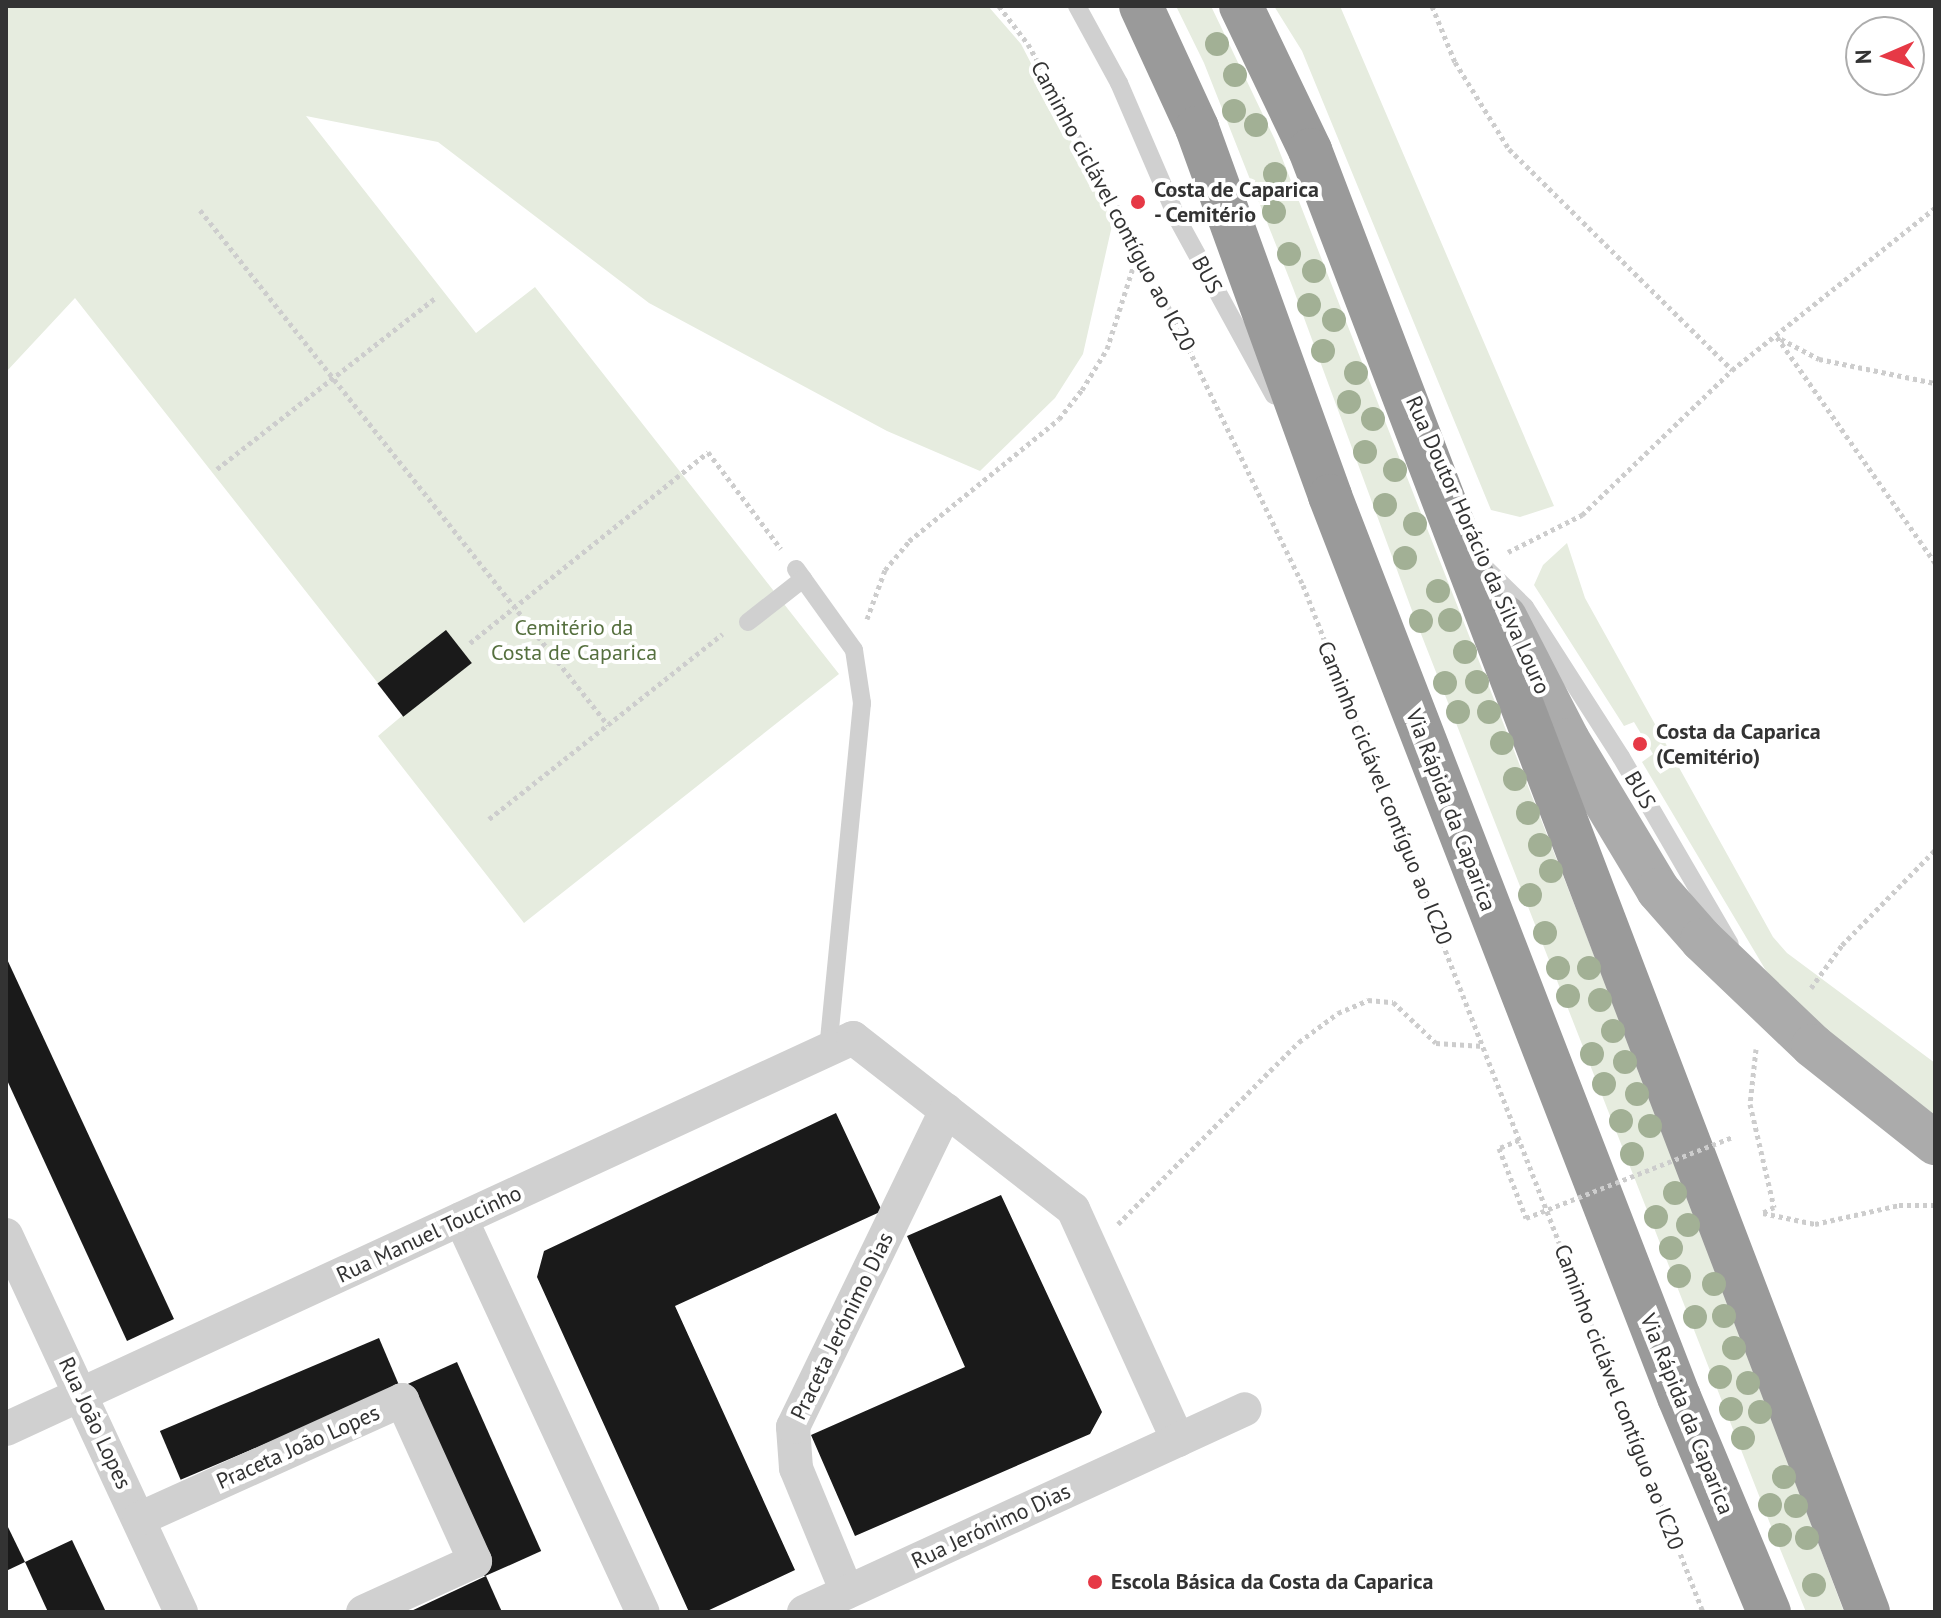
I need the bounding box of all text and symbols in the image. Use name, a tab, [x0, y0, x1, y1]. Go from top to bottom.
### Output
north arrow	[1845, 16, 1925, 96]
text: N	[1849, 49, 1877, 64]
street label: Caminho ciclável contíguo ao IC20	[1025, 56, 1201, 356]
place label: Costa de Caparica - Cemitério	[1154, 176, 1319, 228]
marker: Costa de Caparica - Cemitério	[1129, 193, 1147, 211]
street label: BUS	[1186, 252, 1228, 298]
street label: Rua Doutor Horácio da Silva Louro	[1400, 392, 1556, 698]
park label: Cemitério da Costa de Caparica	[491, 614, 657, 666]
street label: Caminho ciclável contíguo ao IC20	[1312, 637, 1458, 949]
street label: Via Rápida da Caparica	[1400, 705, 1502, 915]
place label: Costa da Caparica (Cemitério)	[1656, 718, 1821, 770]
marker: Costa da Caparica (Cemitério)	[1631, 735, 1649, 753]
street label: BUS	[1619, 767, 1661, 813]
street label: Rua Manuel Toucinho	[332, 1179, 526, 1289]
street label: Praceta Jerónimo Dias	[785, 1228, 899, 1424]
street label: Caminho ciclável contíguo ao IC20	[1548, 1241, 1690, 1553]
street label: Via Rápida da Caparica	[1635, 1310, 1739, 1518]
street label: Rua João Lopes	[53, 1353, 137, 1493]
street label: Praceta João Lopes	[212, 1399, 384, 1495]
street label: Rua Jerónimo Dias	[907, 1478, 1075, 1574]
place label: Escola Básica da Costa da Caparica	[1111, 1569, 1434, 1595]
marker: Escola Básica da Costa da Caparica	[1086, 1573, 1104, 1591]

